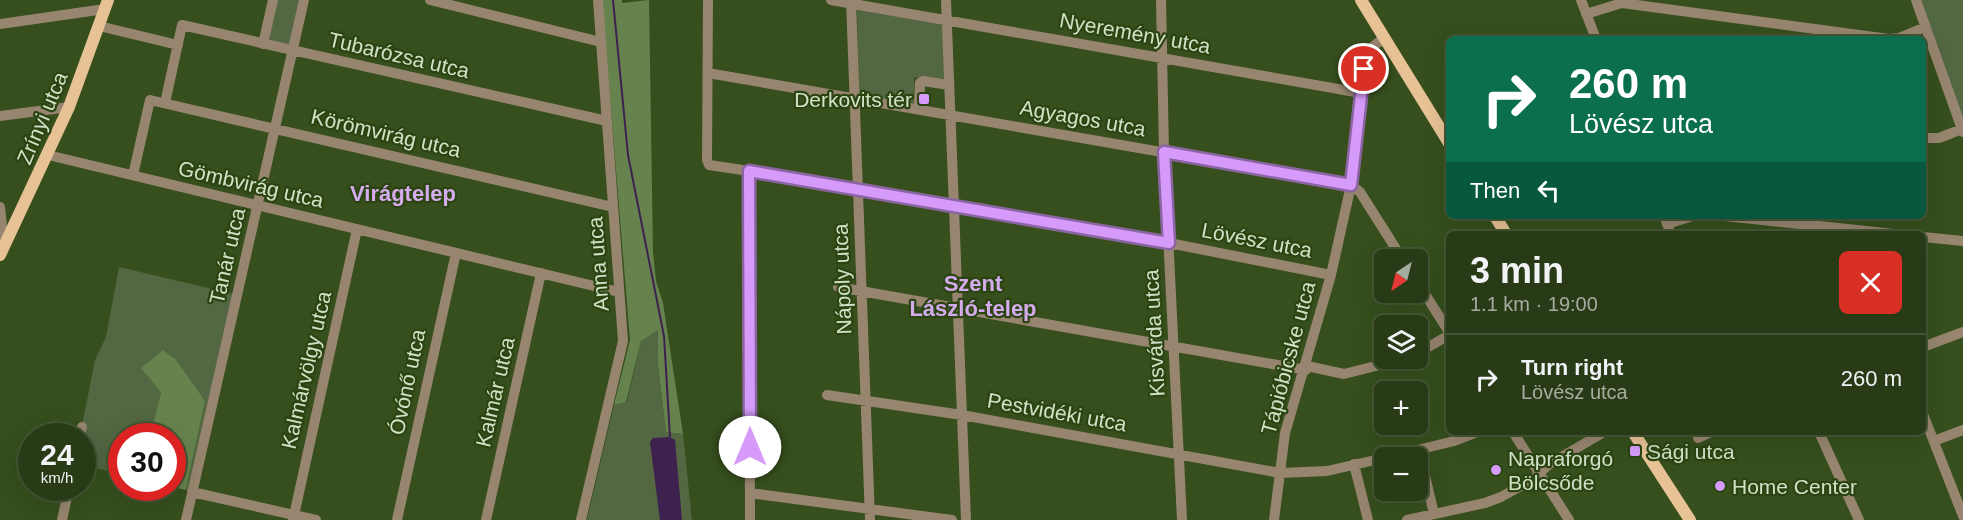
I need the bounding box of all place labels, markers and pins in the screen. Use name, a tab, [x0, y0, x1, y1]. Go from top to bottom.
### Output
pin	[1338, 43, 1389, 94]
place label: Derkovits tér	[794, 88, 912, 111]
marker: Derkovits tér	[917, 92, 931, 106]
place label: Sági utca	[1647, 440, 1735, 463]
marker: Sági utca	[1628, 444, 1642, 458]
place label: Napraforgó Bölcsőde	[1508, 447, 1613, 494]
marker: Napraforgó Bölcsőde	[1489, 463, 1503, 477]
place label: Home Center	[1732, 475, 1857, 498]
marker: Home Center	[1713, 479, 1727, 493]

